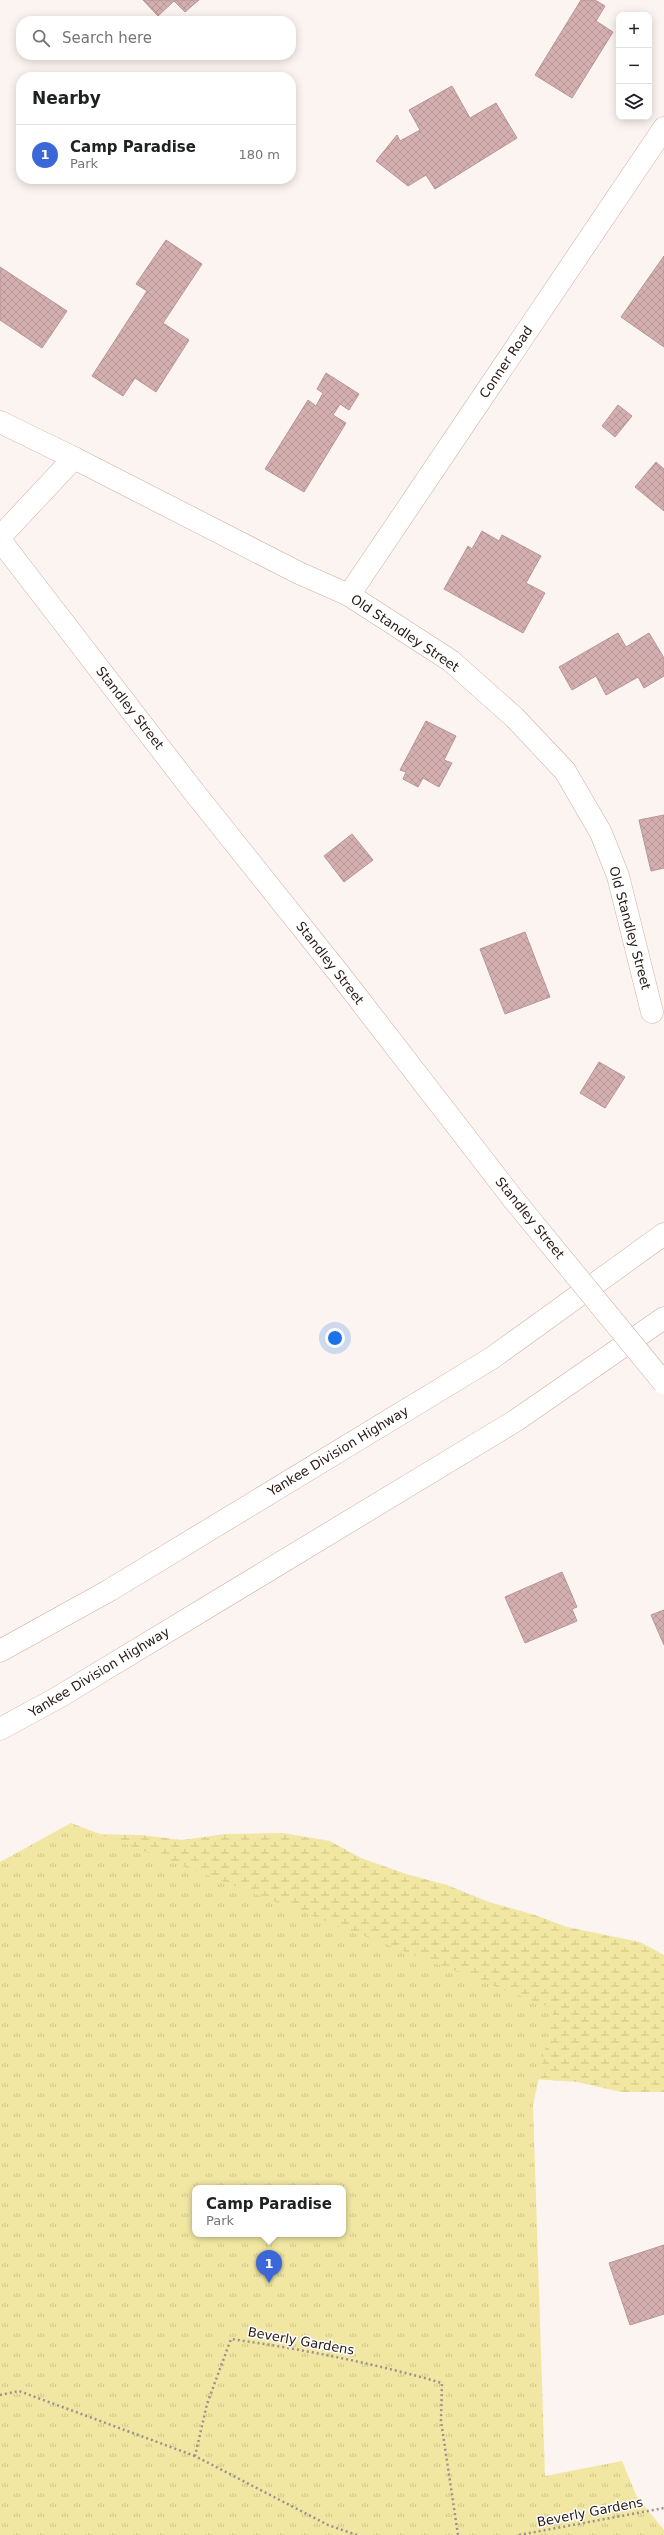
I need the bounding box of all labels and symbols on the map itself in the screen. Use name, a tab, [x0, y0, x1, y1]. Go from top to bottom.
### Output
street label: Conner Road	[476, 323, 536, 401]
street label: Old Standley Street	[348, 591, 462, 675]
street label: Standley Street	[93, 664, 167, 752]
street label: Old Standley Street	[606, 865, 654, 991]
street label: Standley Street	[293, 919, 367, 1007]
street label: Standley Street	[492, 1174, 568, 1262]
your location	[325, 1328, 345, 1348]
street label: Yankee Division Highway	[264, 1403, 411, 1499]
street label: Yankee Division Highway	[25, 1624, 172, 1720]
pin: 1	[256, 2250, 282, 2283]
street label: Beverly Gardens	[247, 2324, 356, 2358]
street label: Beverly Gardens	[536, 2494, 645, 2530]

